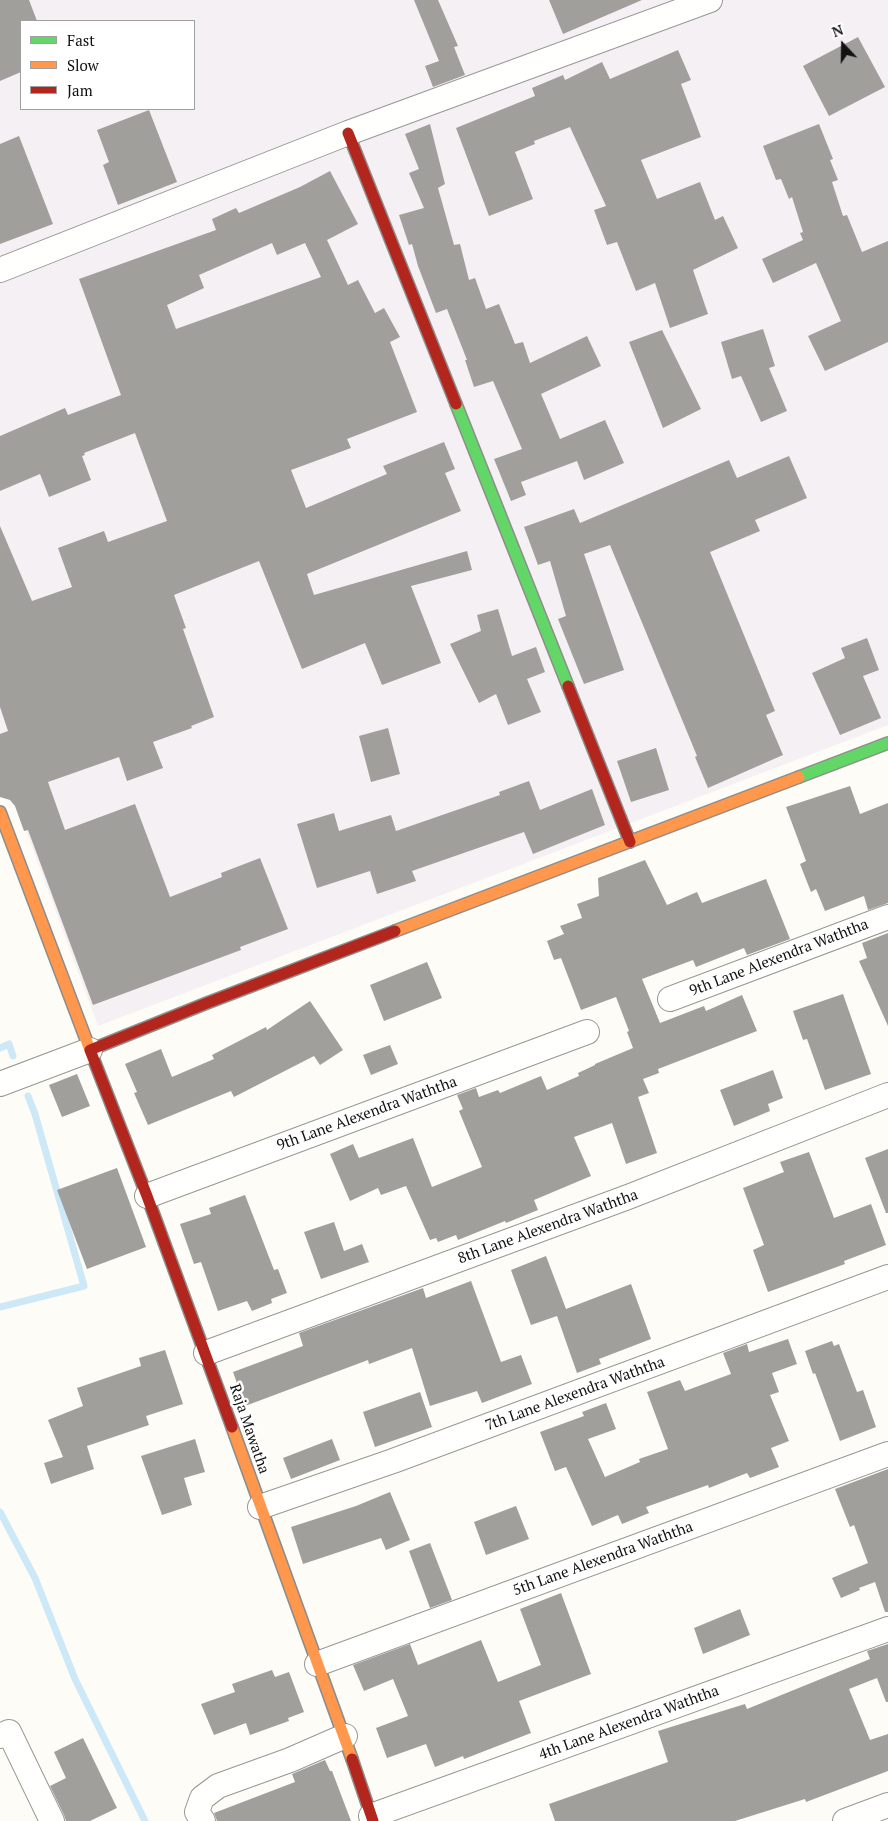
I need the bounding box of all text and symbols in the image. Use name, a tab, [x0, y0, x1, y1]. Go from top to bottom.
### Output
legend	[20, 20, 195, 110]
north arrow	[818, 20, 868, 70]
text: N	[829, 20, 846, 41]
text: Fast	[67, 30, 95, 50]
text: Slow	[67, 55, 99, 75]
text: Jam	[67, 80, 93, 100]
street label: 9th Lane Alexendra Waththa	[687, 916, 871, 1000]
street label: 9th Lane Alexendra Waththa	[275, 1073, 459, 1155]
street label: 8th Lane Alexendra Waththa	[456, 1186, 640, 1268]
street label: 7th Lane Alexendra Waththa	[483, 1353, 667, 1435]
street label: Raja Mawatha	[225, 1382, 273, 1476]
street label: 5th Lane Alexendra Waththa	[511, 1518, 695, 1600]
street label: 4th Lane Alexendra Waththa	[537, 1682, 721, 1764]

